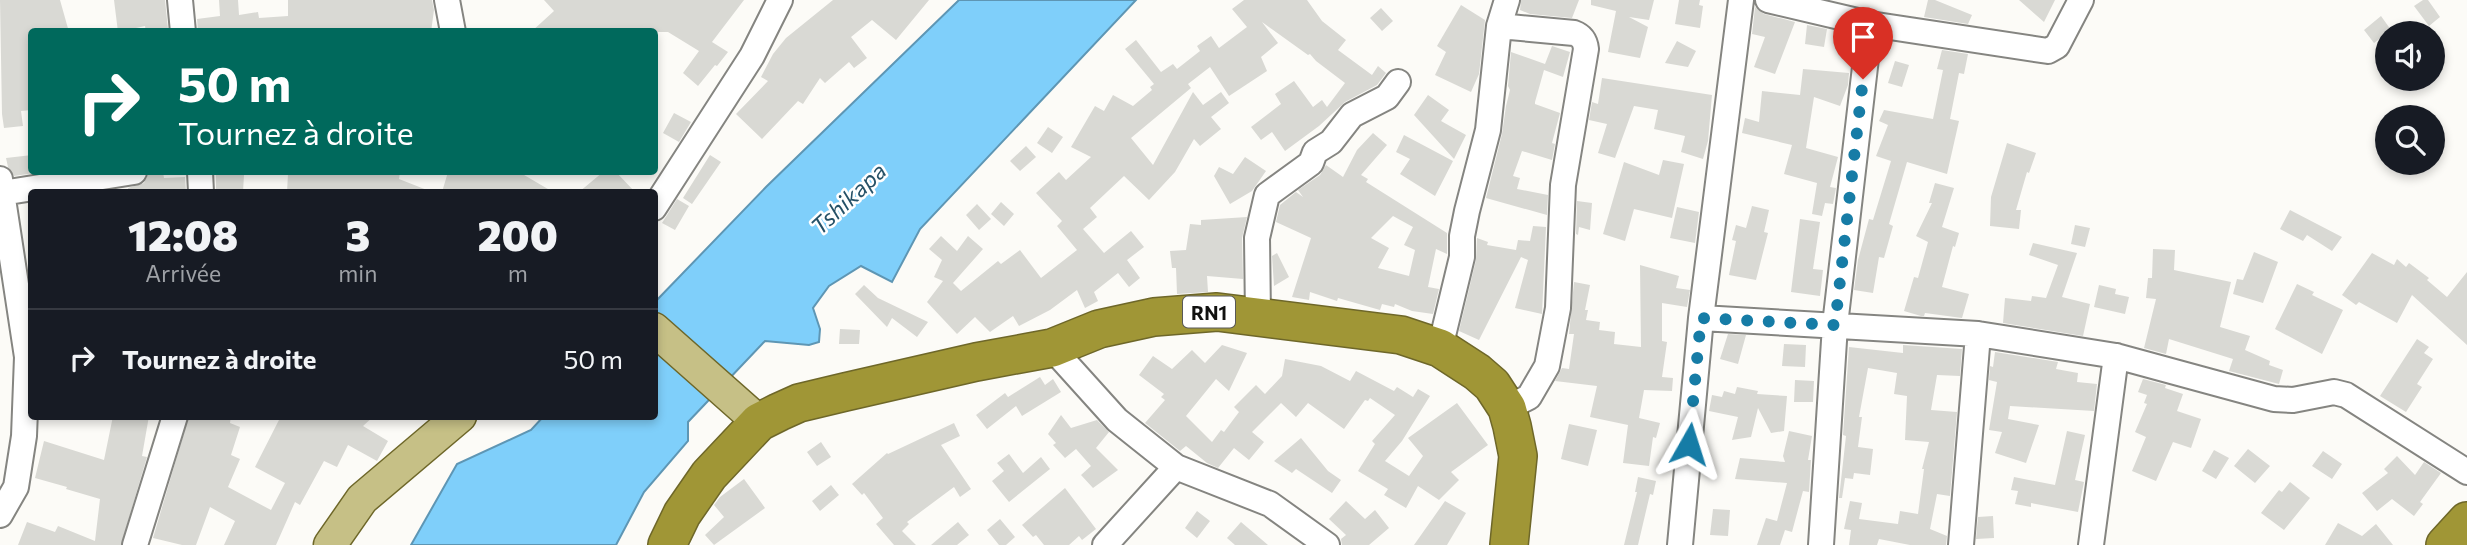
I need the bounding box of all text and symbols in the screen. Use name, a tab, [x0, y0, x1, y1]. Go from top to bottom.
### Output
pin	[1833, 7, 1893, 79]
icon: arrive	[1844, 18, 1882, 56]
map controls	[2375, 21, 2445, 175]
button: sound	[2375, 21, 2445, 91]
text: 50 m	[178, 52, 291, 112]
icon: right	[63, 56, 154, 147]
button: search	[2375, 105, 2445, 175]
text: Tournez à droite	[178, 112, 414, 152]
water label: Tshikapa	[805, 156, 891, 240]
text: 12:08	[128, 208, 238, 260]
text: 3	[345, 208, 370, 260]
text: 200	[478, 208, 558, 260]
text: Arrivée	[145, 259, 221, 287]
text: min	[338, 259, 377, 287]
text: m	[508, 259, 528, 287]
road number: RN1	[1183, 296, 1235, 328]
icon: right	[63, 339, 101, 377]
text: Tournez à droite	[122, 343, 317, 374]
text: 50 m	[563, 343, 623, 374]
position arrow	[1652, 407, 1726, 481]

